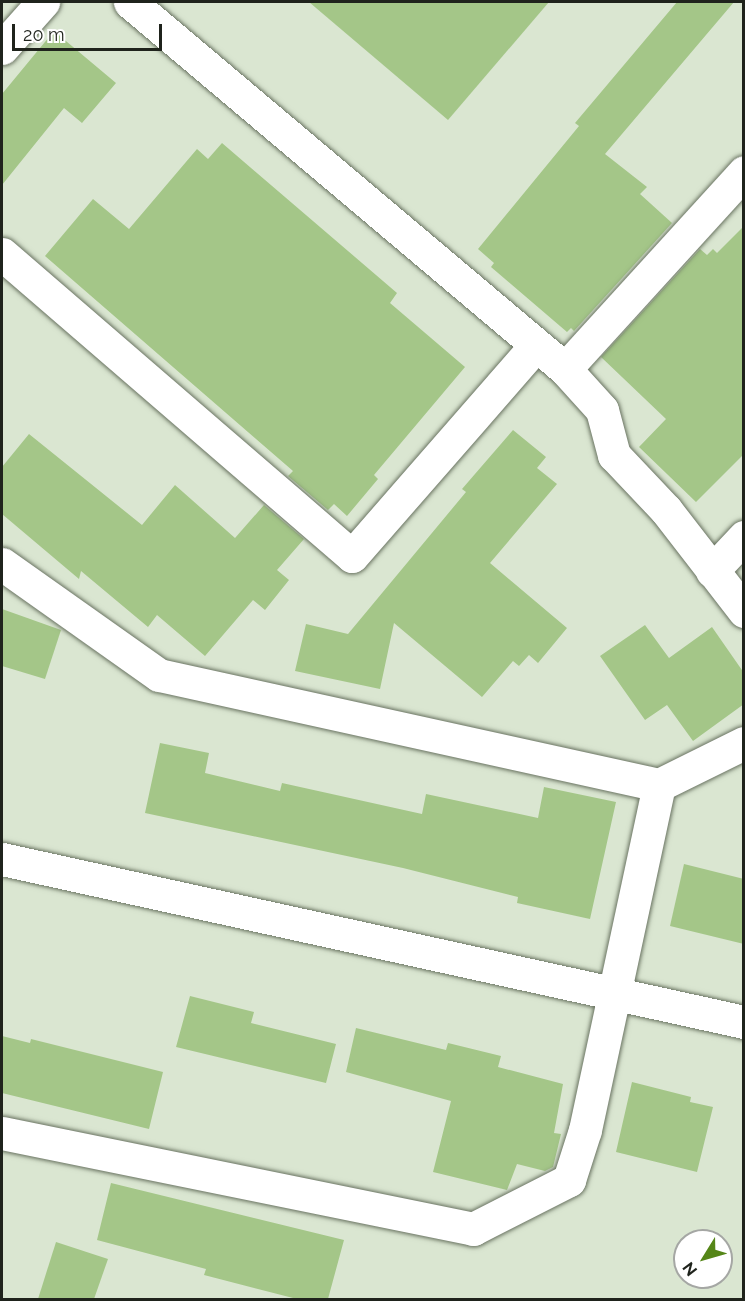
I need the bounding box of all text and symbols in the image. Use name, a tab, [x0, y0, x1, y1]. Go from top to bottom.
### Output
scale bar	[15, 12, 165, 50]
text: 20 m	[23, 24, 65, 45]
north arrow	[673, 1229, 733, 1289]
text: N	[679, 1258, 701, 1280]

